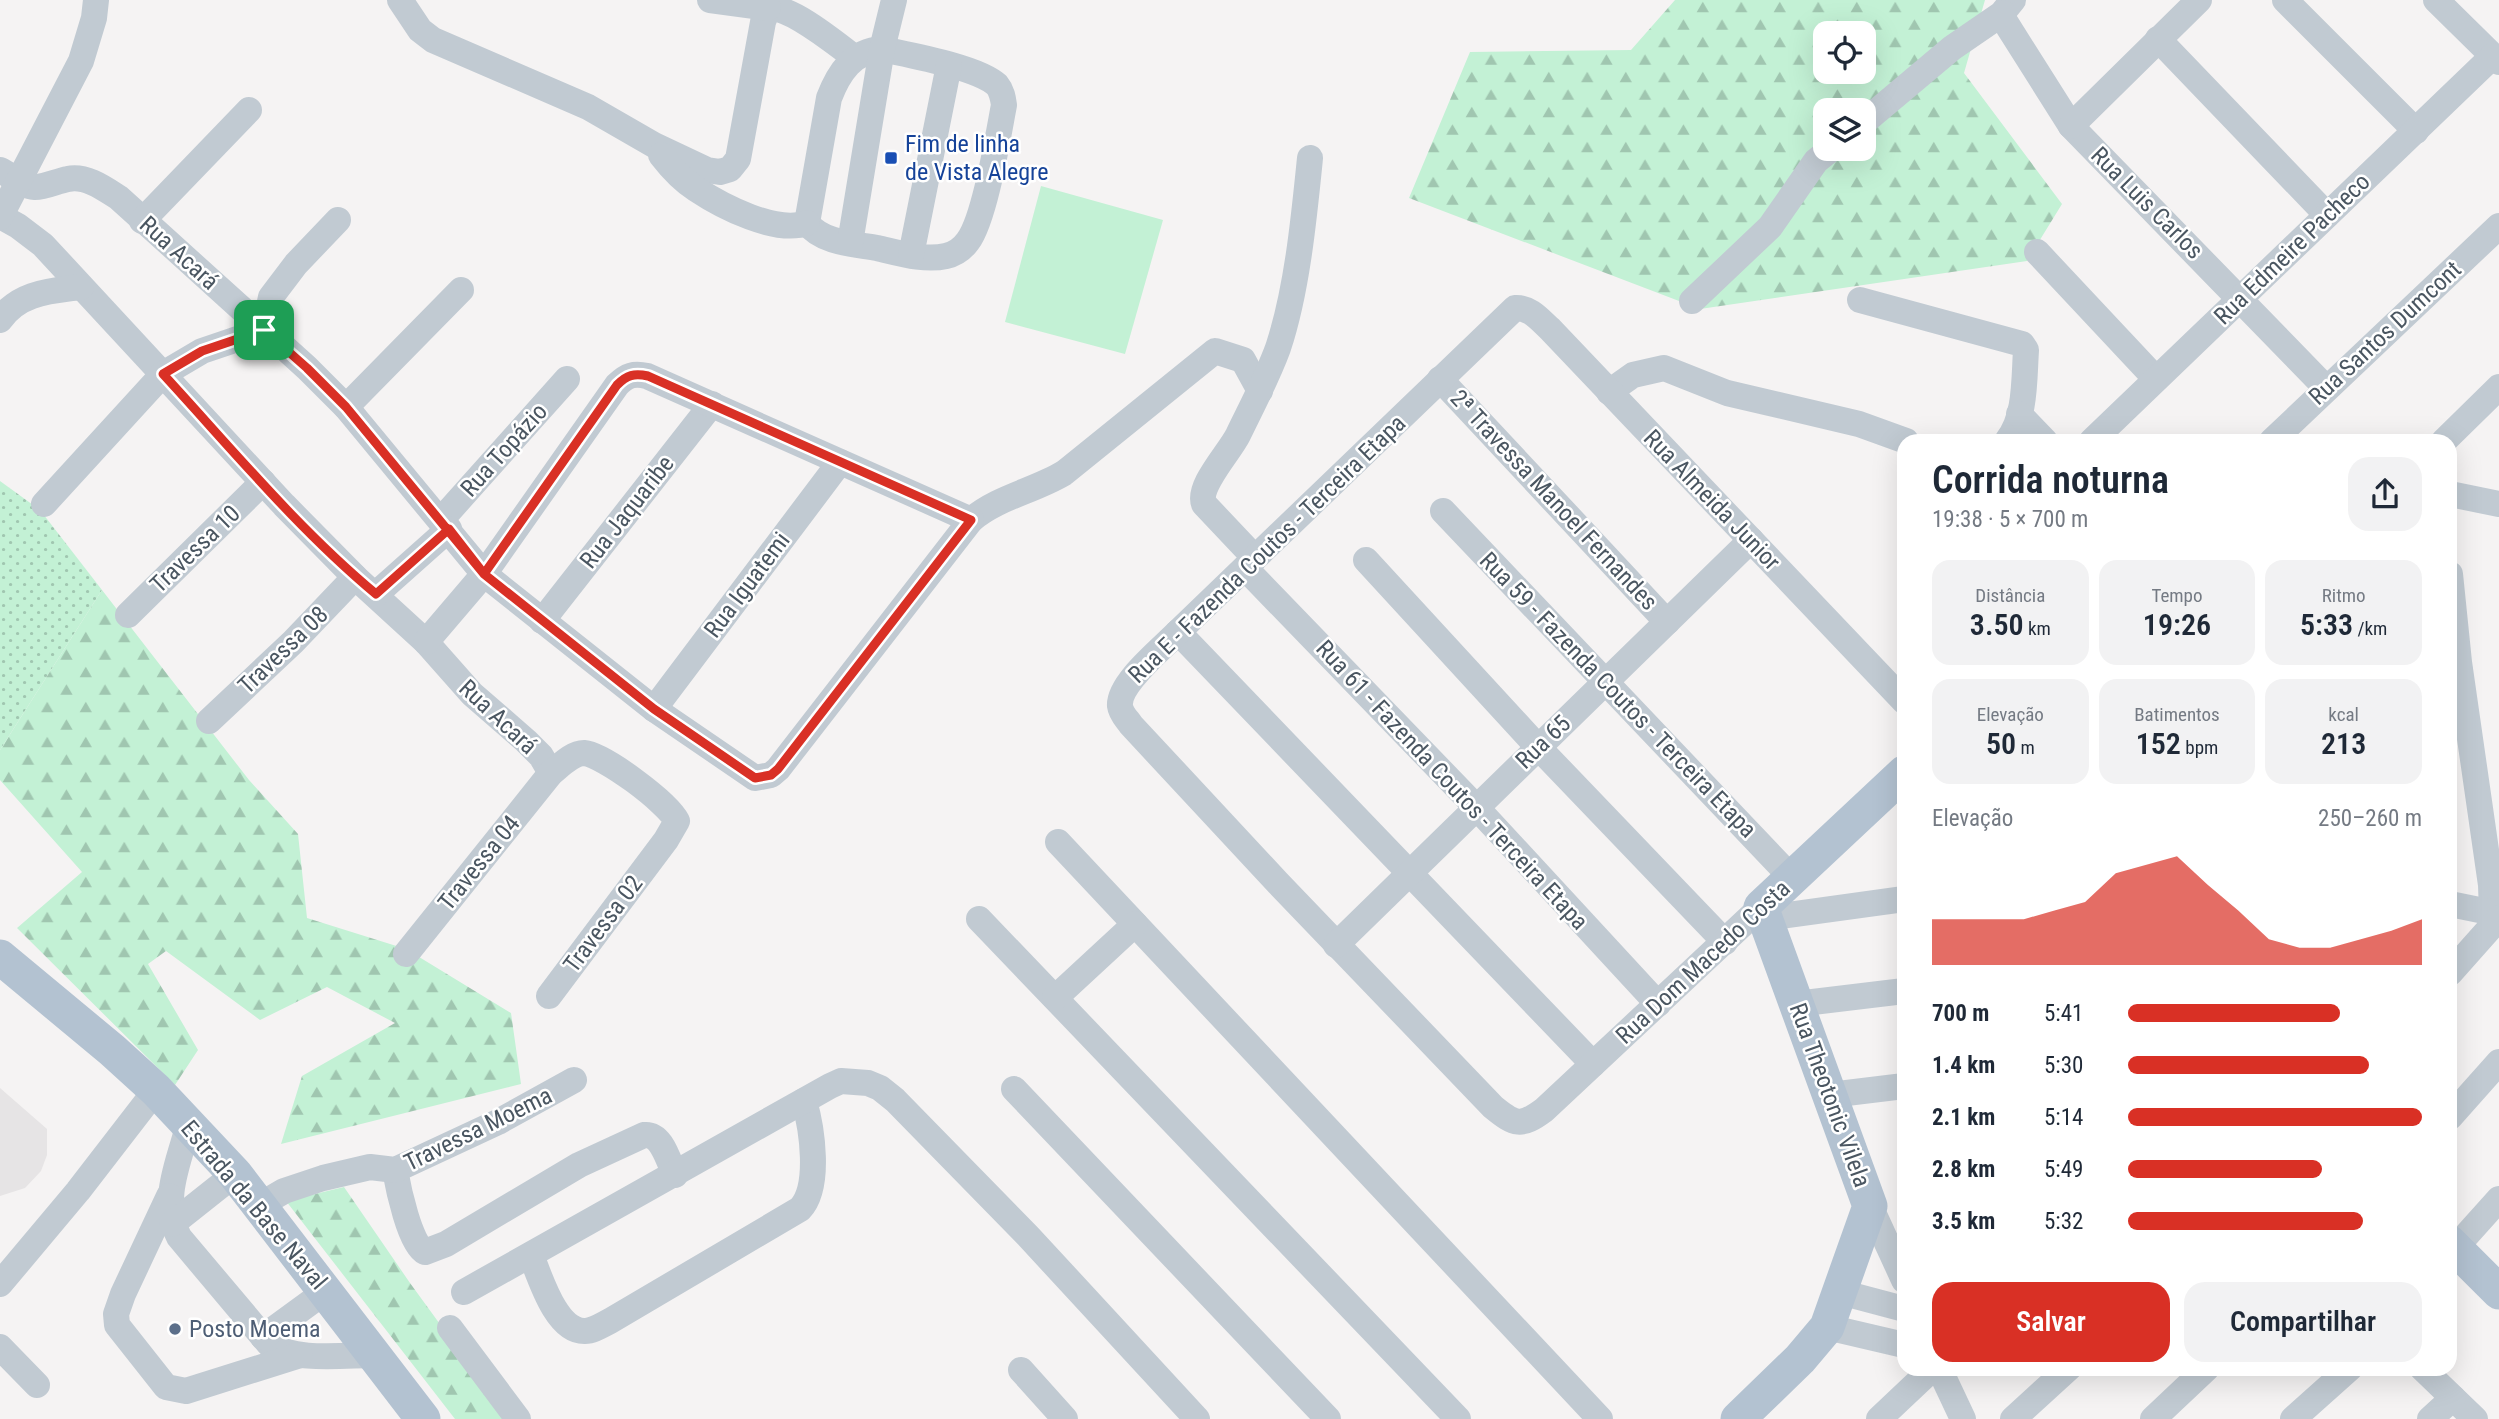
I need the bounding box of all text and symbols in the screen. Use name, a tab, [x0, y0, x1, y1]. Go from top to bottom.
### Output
map controls	[1813, 21, 1876, 161]
button: locate	[1813, 21, 1876, 84]
button: layers	[1813, 98, 1876, 161]
place label: Fim de linha de Vista Alegre	[905, 130, 1048, 186]
street label: Rua Luis Carlos	[2085, 141, 2209, 265]
marker: Fim de linha de Vista Alegre	[883, 150, 899, 166]
street label: Rua Edmeire Pacheco	[2208, 168, 2376, 330]
street label: Rua Acará	[134, 210, 224, 296]
street label: Rua Santos Dumcont	[2303, 255, 2467, 411]
pin	[234, 300, 294, 360]
icon: arrive	[245, 311, 283, 349]
street label: 2ª Travessa Manoel Fernandes	[1445, 384, 1663, 616]
street label: Rua Topázio	[455, 398, 553, 502]
street label: Rua E - Fazenda Coutos - Terceira Etapa	[1123, 409, 1411, 689]
street label: Rua Almeida Junior	[1638, 424, 1786, 576]
street label: Rua Jaquaribe	[574, 450, 680, 574]
button: share	[2348, 457, 2422, 531]
text: Corrida noturna	[1932, 458, 2169, 502]
street label: Travessa 10	[144, 499, 246, 599]
text: 19:38 · 5 × 700 m	[1932, 506, 2088, 533]
street label: Rua Iguatemi	[698, 527, 796, 643]
street label: Rua 59 - Fazenda Coutos - Terceira Etapa	[1474, 547, 1762, 843]
text: Distância	[1975, 584, 2045, 607]
text: Tempo	[2151, 584, 2203, 607]
text: Ritmo	[2322, 584, 2366, 607]
street label: Travessa 08	[232, 600, 334, 700]
text: 3.50	[1970, 607, 2024, 642]
text: 19:26	[2143, 607, 2211, 642]
text: 5:33	[2300, 607, 2353, 642]
text: km	[2024, 617, 2051, 640]
text: /km	[2353, 617, 2387, 640]
street label: Rua 61 - Fazenda Coutos - Terceira Etapa	[1310, 634, 1594, 936]
street label: Rua Acará	[453, 674, 543, 760]
text: Elevação	[1977, 703, 2044, 726]
text: Batimentos	[2134, 703, 2220, 726]
text: kcal	[2328, 703, 2359, 726]
street label: Rua 65	[1510, 709, 1576, 775]
text: 50	[1986, 726, 2016, 761]
text: 152	[2136, 726, 2181, 761]
text: 213	[2321, 726, 2366, 761]
text: m	[2016, 736, 2035, 759]
text: bpm	[2181, 736, 2218, 759]
text: Elevação	[1932, 805, 2013, 832]
text: 250–260 m	[2318, 805, 2422, 832]
street label: Travessa 04	[432, 810, 526, 916]
street label: Travessa 02	[558, 870, 648, 978]
street label: Rua Dom Macedo Costa	[1610, 874, 1796, 1050]
street label: Rua Theotonic Vilela	[1784, 999, 1876, 1191]
text: 700 m	[1932, 1000, 1989, 1027]
text: 5:41	[2044, 1000, 2083, 1027]
text: 1.4 km	[1932, 1052, 1995, 1079]
text: 5:30	[2044, 1052, 2083, 1079]
street label: Travessa Moema	[399, 1081, 557, 1177]
text: 2.1 km	[1932, 1104, 1995, 1131]
text: 5:14	[2044, 1104, 2083, 1131]
street label: Estrada da Base Naval	[175, 1115, 333, 1295]
text: 2.8 km	[1932, 1156, 1995, 1183]
text: 5:49	[2044, 1156, 2083, 1183]
text: 3.5 km	[1932, 1208, 1995, 1235]
text: 5:32	[2044, 1208, 2083, 1235]
button: Salvar	[1932, 1282, 2170, 1362]
button: Compartilhar	[2184, 1282, 2422, 1362]
place label: Posto Moema	[189, 1315, 321, 1343]
marker: Posto Moema	[167, 1321, 183, 1337]

